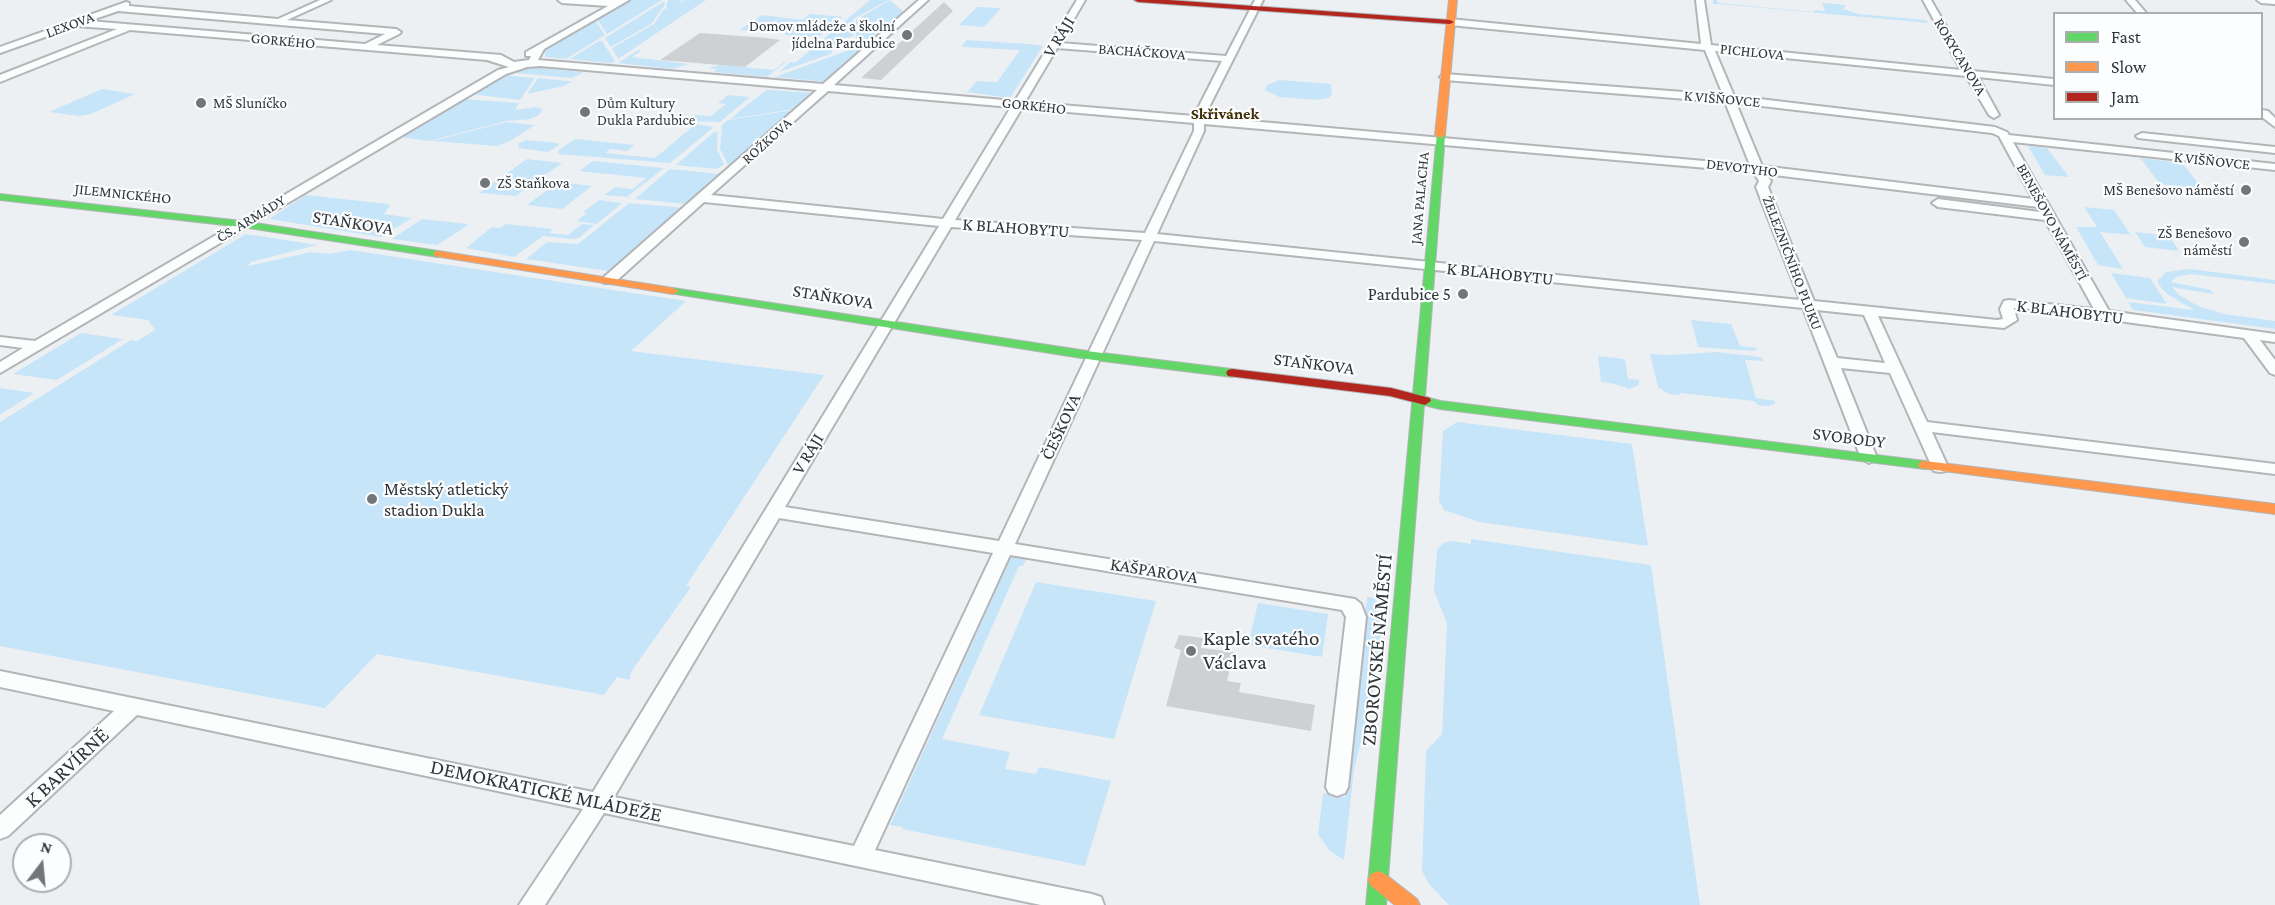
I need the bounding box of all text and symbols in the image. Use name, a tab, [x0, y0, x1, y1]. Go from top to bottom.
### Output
street label: LEXOVA	[43, 8, 97, 42]
street label: V RÁJI	[1038, 12, 1080, 62]
legend	[2053, 12, 2263, 120]
street label: ROKYCANOVA	[1930, 15, 1990, 99]
place label: Domov mládeže a školní jídelna Pardubice	[749, 17, 895, 52]
text: Fast	[2111, 27, 2141, 47]
marker: Domov mládeže a školní jídelna Pardubice	[900, 28, 914, 42]
street label: GORKÉHO	[250, 29, 316, 53]
street label: BACHÁČKOVA	[1098, 40, 1186, 64]
street label: PICHLOVA	[1719, 40, 1785, 64]
text: Slow	[2111, 57, 2146, 77]
street label: K VIŠŇOVCE	[1683, 87, 1761, 111]
text: Jam	[2111, 87, 2139, 107]
place label: MŠ Sluníčko	[213, 94, 287, 112]
place label: Dům Kultury Dukla Pardubice	[597, 94, 695, 129]
street label: GORKÉHO	[1001, 94, 1067, 118]
marker: MŠ Sluníčko	[194, 96, 208, 110]
district label: Skřivánek	[1191, 104, 1259, 124]
marker: Dům Kultury Dukla Pardubice	[578, 105, 592, 119]
street label: ROŽKOVA	[738, 114, 796, 168]
street label: K VIŠŇOVCE	[2173, 148, 2251, 174]
street label: JANA PALACHA	[1407, 151, 1433, 245]
street label: DEVOTYHO	[1705, 155, 1779, 181]
street label: BENEŠOVO NÁMĚSTÍ	[2012, 160, 2092, 284]
place label: ZŠ Staňkova	[497, 174, 570, 192]
marker: ZŠ Staňkova	[478, 176, 492, 190]
street label: JILEMNICKÉHO	[74, 180, 172, 208]
place label: MŠ Benešovo náměstí	[2104, 181, 2234, 199]
marker: MŠ Benešovo náměstí	[2239, 183, 2253, 197]
street label: ČS. ARMÁDY	[213, 191, 289, 247]
street label: ŽELEZNIČNÍHO PLUKU	[1758, 193, 1826, 333]
street label: STAŇKOVA	[311, 206, 395, 240]
street label: K BLAHOBYTU	[962, 213, 1070, 243]
place label: ZŠ Benešovo náměstí	[2157, 224, 2232, 259]
marker: ZŠ Benešovo náměstí	[2237, 235, 2251, 249]
street label: K BLAHOBYTU	[1446, 258, 1554, 290]
street label: STAŇKOVA	[791, 280, 875, 314]
place label: Pardubice 5	[1368, 283, 1451, 305]
marker: Pardubice 5	[1456, 287, 1470, 301]
street label: K BLAHOBYTU	[2015, 295, 2125, 329]
street label: STAŇKOVA	[1272, 348, 1356, 380]
street label: ČEŠKOVA	[1036, 390, 1086, 464]
street label: SVOBODY	[1811, 423, 1887, 453]
street label: V RÁJI	[787, 429, 829, 479]
place label: Městský atletický stadion Dukla	[384, 478, 508, 520]
marker: Městský atletický stadion Dukla	[365, 492, 379, 506]
street label: KAŠPAROVA	[1109, 553, 1199, 589]
street label: ZBOROVSKÉ NÁMĚSTÍ	[1356, 553, 1398, 747]
place label: Kaple svatého Václava	[1203, 626, 1319, 676]
marker: Kaple svatého Václava	[1184, 644, 1198, 658]
street label: K BARVÍRNĚ	[20, 723, 114, 813]
street label: DEMOKRATICKÉ MLÁDEŽE	[428, 754, 664, 828]
north arrow	[12, 833, 72, 893]
text: N	[39, 837, 54, 857]

